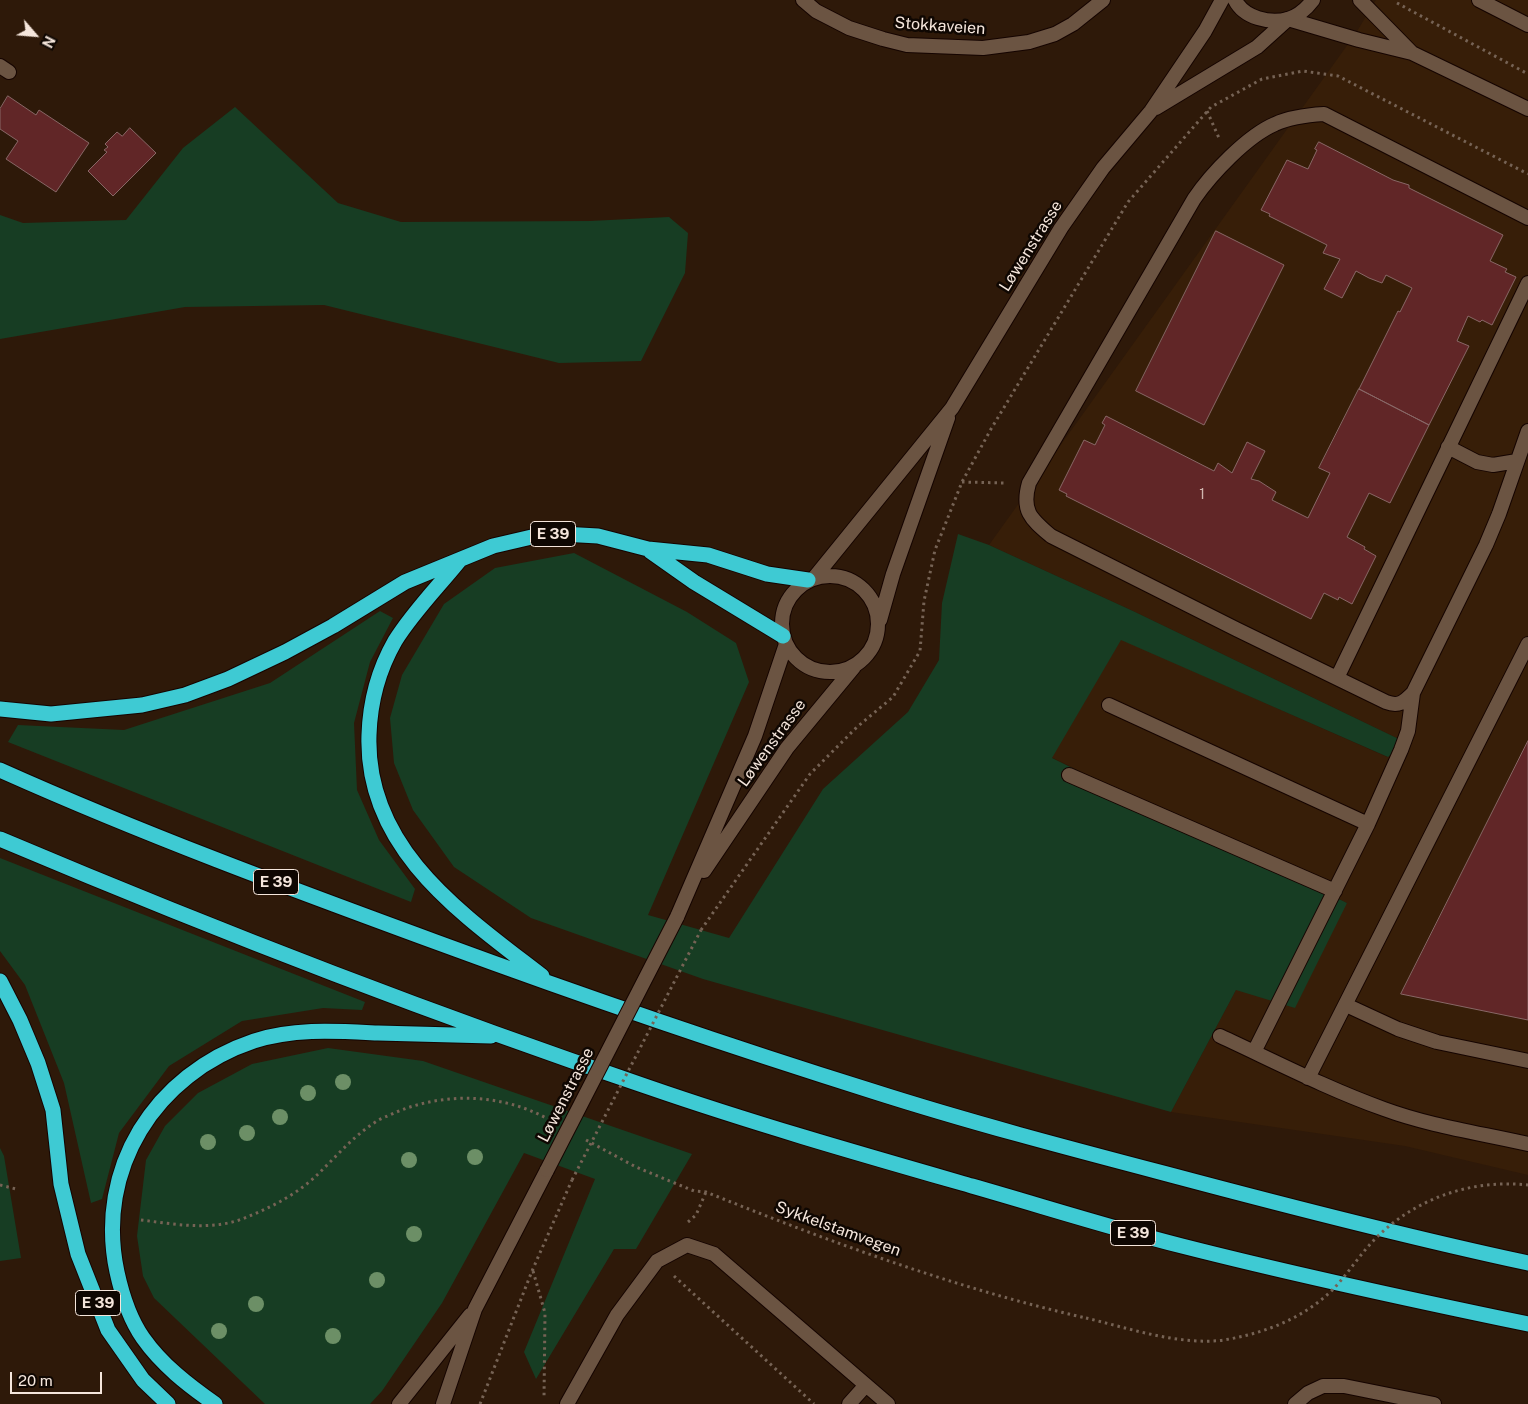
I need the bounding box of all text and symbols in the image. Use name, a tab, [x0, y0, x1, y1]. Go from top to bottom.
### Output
north arrow	[10, 10, 60, 60]
street label: Stokkaveien	[894, 13, 986, 39]
text: N	[39, 33, 58, 50]
street label: Løwenstrasse	[996, 197, 1066, 295]
house number: 1	[1199, 487, 1205, 503]
road number: E 39	[530, 522, 576, 546]
street label: Løwenstrasse	[734, 696, 810, 790]
road number: E 39	[254, 870, 298, 894]
street label: Løwenstrasse	[534, 1045, 598, 1145]
street label: Sykkelstamvegen	[773, 1197, 903, 1261]
road number: E 39	[1110, 1220, 1156, 1246]
road number: E 39	[76, 1290, 120, 1316]
scale bar	[12, 1362, 105, 1394]
text: 20 m	[18, 1372, 53, 1389]

